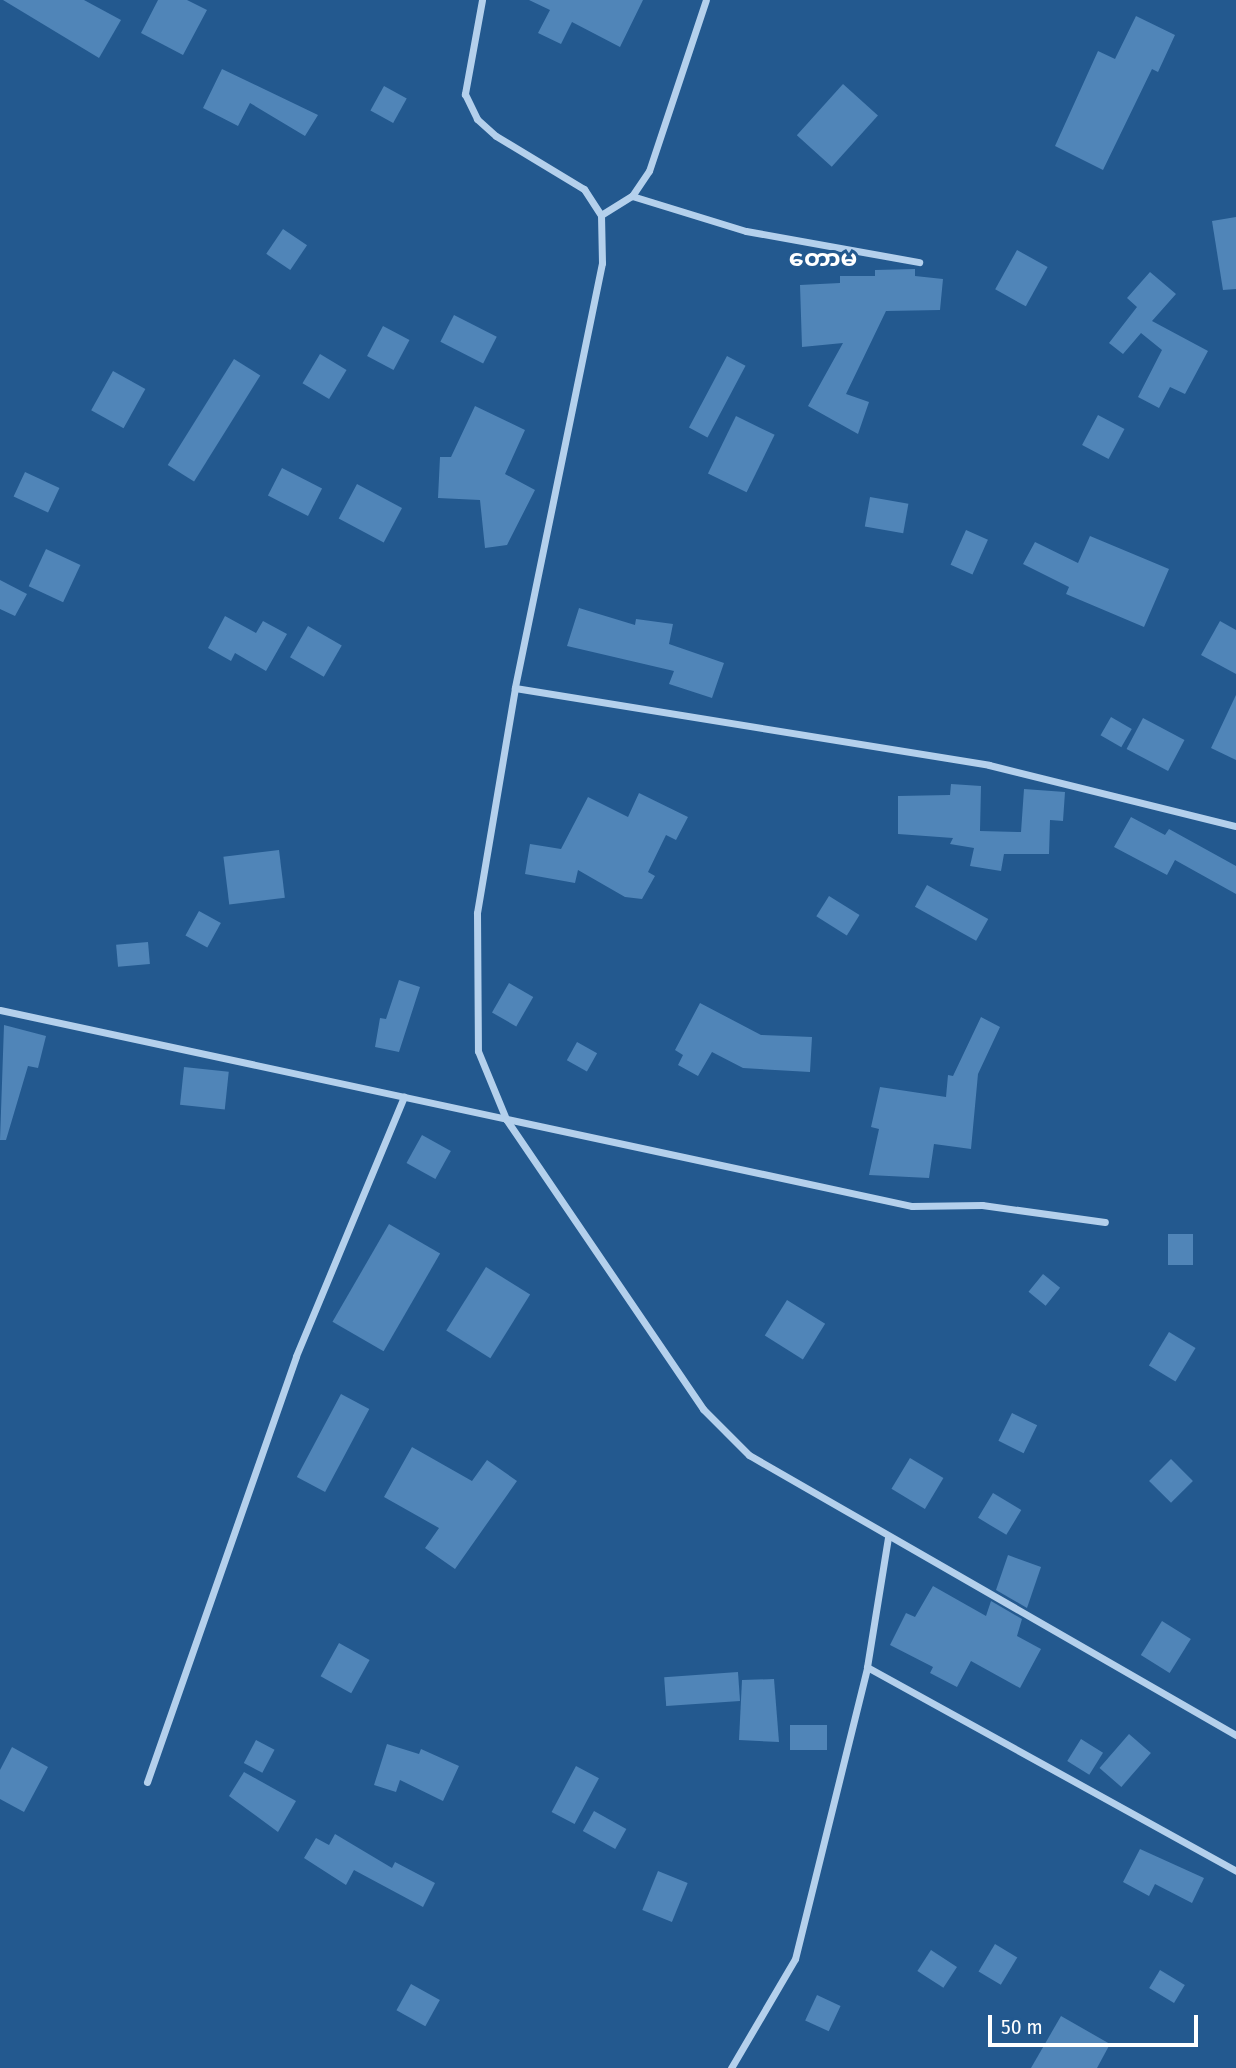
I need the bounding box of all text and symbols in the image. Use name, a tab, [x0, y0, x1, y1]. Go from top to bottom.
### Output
district label: တောမ	[789, 245, 857, 273]
scale bar	[991, 2002, 1201, 2046]
text: 50 m	[1001, 2014, 1043, 2040]

